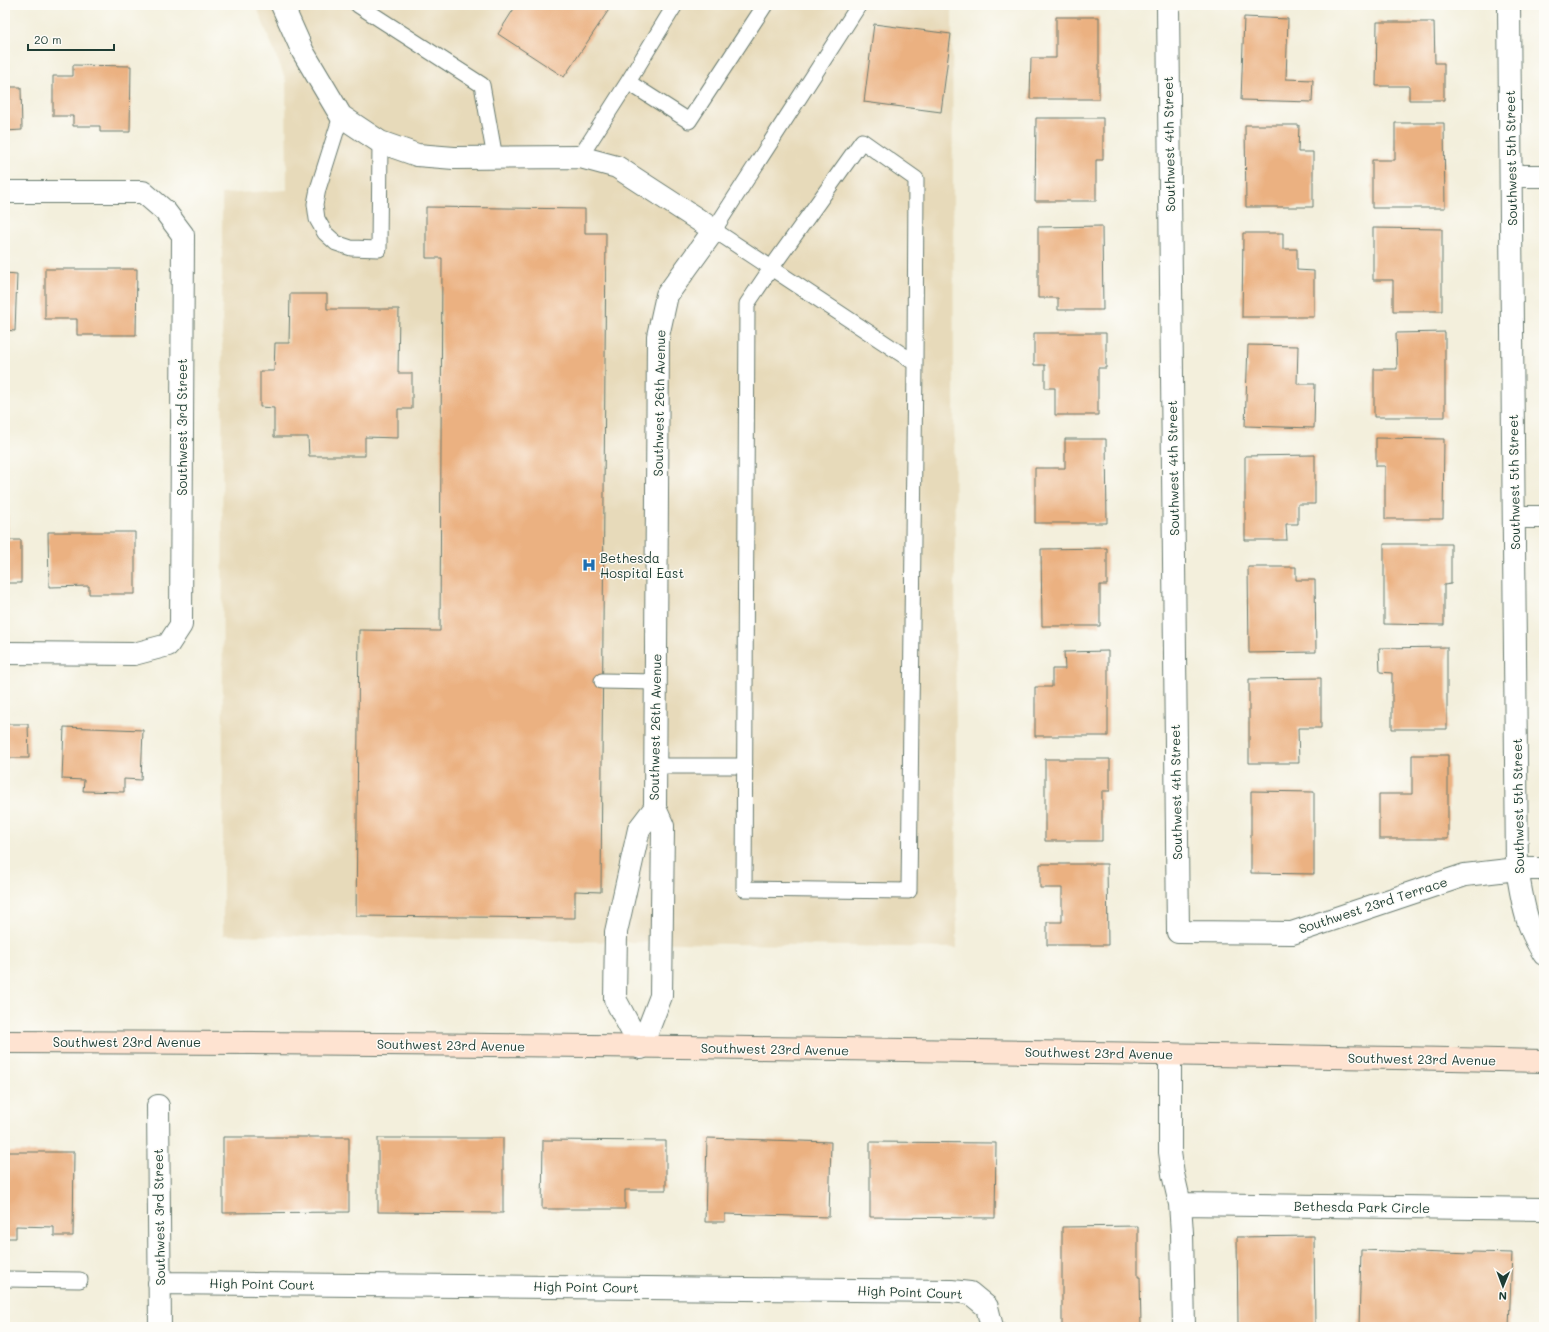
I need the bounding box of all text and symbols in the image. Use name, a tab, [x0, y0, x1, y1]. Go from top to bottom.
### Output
scale bar	[28, 26, 114, 52]
text: 20 m	[34, 31, 62, 47]
street label: Southwest 4th Street	[1159, 76, 1178, 212]
street label: Southwest 5th Street	[1501, 90, 1520, 226]
street label: Southwest 26th Avenue	[649, 329, 668, 477]
street label: Southwest 3rd Street	[173, 358, 190, 496]
street label: Southwest 4th Street	[1163, 400, 1182, 536]
street label: Southwest 5th Street	[1504, 414, 1523, 550]
place label: Bethesda Hospital East	[600, 549, 684, 581]
hospital icon: Bethesda Hospital East	[581, 557, 597, 573]
street label: Southwest 26th Avenue	[645, 653, 664, 801]
street label: Southwest 4th Street	[1166, 724, 1185, 860]
street label: Southwest 5th Street	[1508, 738, 1527, 874]
street label: Southwest 23rd Terrace	[1296, 872, 1449, 937]
street label: Southwest 23rd Avenue	[53, 1033, 201, 1050]
street label: Southwest 23rd Avenue	[377, 1035, 525, 1054]
street label: Southwest 23rd Avenue	[701, 1039, 849, 1058]
street label: Southwest 23rd Avenue	[1025, 1043, 1173, 1062]
street label: Southwest 23rd Avenue	[1348, 1049, 1496, 1068]
street label: Southwest 3rd Street	[149, 1148, 168, 1286]
street label: Bethesda Park Circle	[1294, 1197, 1430, 1216]
north arrow	[1483, 1266, 1523, 1306]
street label: High Point Court	[209, 1274, 315, 1293]
street label: High Point Court	[533, 1277, 639, 1296]
street label: High Point Court	[857, 1281, 963, 1302]
text: N	[1499, 1289, 1507, 1304]

